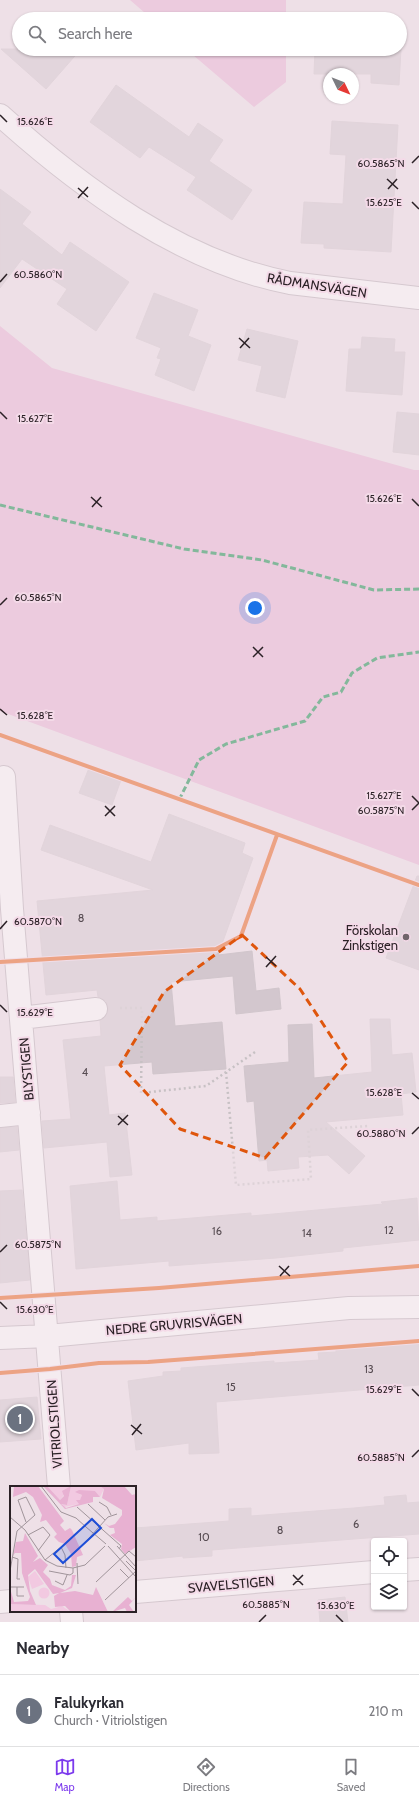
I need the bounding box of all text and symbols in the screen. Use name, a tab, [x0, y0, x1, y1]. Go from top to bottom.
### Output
search box	[12, 12, 407, 56]
icon: search	[26, 23, 48, 45]
text: Search here	[58, 25, 133, 43]
north arrow	[323, 68, 359, 104]
text: 15.626°E	[17, 115, 53, 128]
text: 60.5865°N	[357, 157, 405, 170]
text: 15.625°E	[366, 196, 402, 209]
text: 60.5860°N	[14, 268, 62, 281]
street label: RÅDMANSVÄGEN	[266, 268, 368, 301]
text: 15.627°E	[17, 412, 53, 425]
text: 15.626°E	[366, 492, 402, 505]
text: 60.5865°N	[14, 591, 62, 604]
your location	[245, 598, 265, 618]
text: 15.628°E	[17, 709, 54, 722]
text: 15.627°E	[366, 789, 402, 802]
text: 60.5875°N	[358, 804, 404, 817]
house number: 8	[78, 911, 84, 925]
text: 60.5870°N	[14, 915, 62, 928]
place label: Förskolan Zinkstigen	[342, 922, 398, 953]
marker: Förskolan Zinkstigen	[401, 932, 411, 942]
text: 15.629°E	[17, 1006, 53, 1019]
street label: BLYSTIGEN	[15, 1037, 37, 1101]
house number: 4	[82, 1065, 89, 1079]
text: 15.628°E	[366, 1086, 403, 1099]
text: 60.5880°N	[356, 1127, 406, 1140]
house number: 12	[384, 1223, 394, 1237]
house number: 16	[212, 1224, 222, 1238]
house number: 14	[302, 1226, 313, 1240]
text: 60.5875°N	[15, 1238, 61, 1251]
text: 15.630°E	[16, 1303, 54, 1316]
street label: NEDRE GRUVRISVÄGEN	[105, 1310, 243, 1338]
house number: 13	[364, 1362, 374, 1376]
street label: VITRIOLSTIGEN	[43, 1379, 65, 1469]
house number: 15	[226, 1380, 236, 1394]
text: 15.629°E	[366, 1383, 402, 1396]
pin: 1	[7, 1404, 33, 1434]
text: 60.5885°N	[357, 1451, 405, 1464]
inset map	[10, 1486, 136, 1612]
house number: 6	[353, 1517, 359, 1531]
house number: 8	[277, 1523, 283, 1537]
house number: 10	[198, 1530, 210, 1544]
map controls	[371, 1538, 407, 1610]
button: locate	[371, 1538, 407, 1574]
street label: SVAVELSTIGEN	[187, 1572, 275, 1596]
button: layers	[371, 1574, 407, 1610]
text: 60.5885°N	[242, 1598, 290, 1611]
text: 15.630°E	[317, 1599, 355, 1612]
text: Nearby	[16, 1638, 69, 1658]
text: Falukyrkan	[54, 1694, 124, 1712]
text: 1	[27, 1703, 31, 1719]
text: 210 m	[369, 1703, 403, 1719]
text: Church · Vitriolstigen	[54, 1712, 167, 1728]
tab: Map	[54, 1756, 76, 1794]
tab: Directions	[183, 1756, 230, 1794]
tab: Saved	[337, 1756, 365, 1794]

